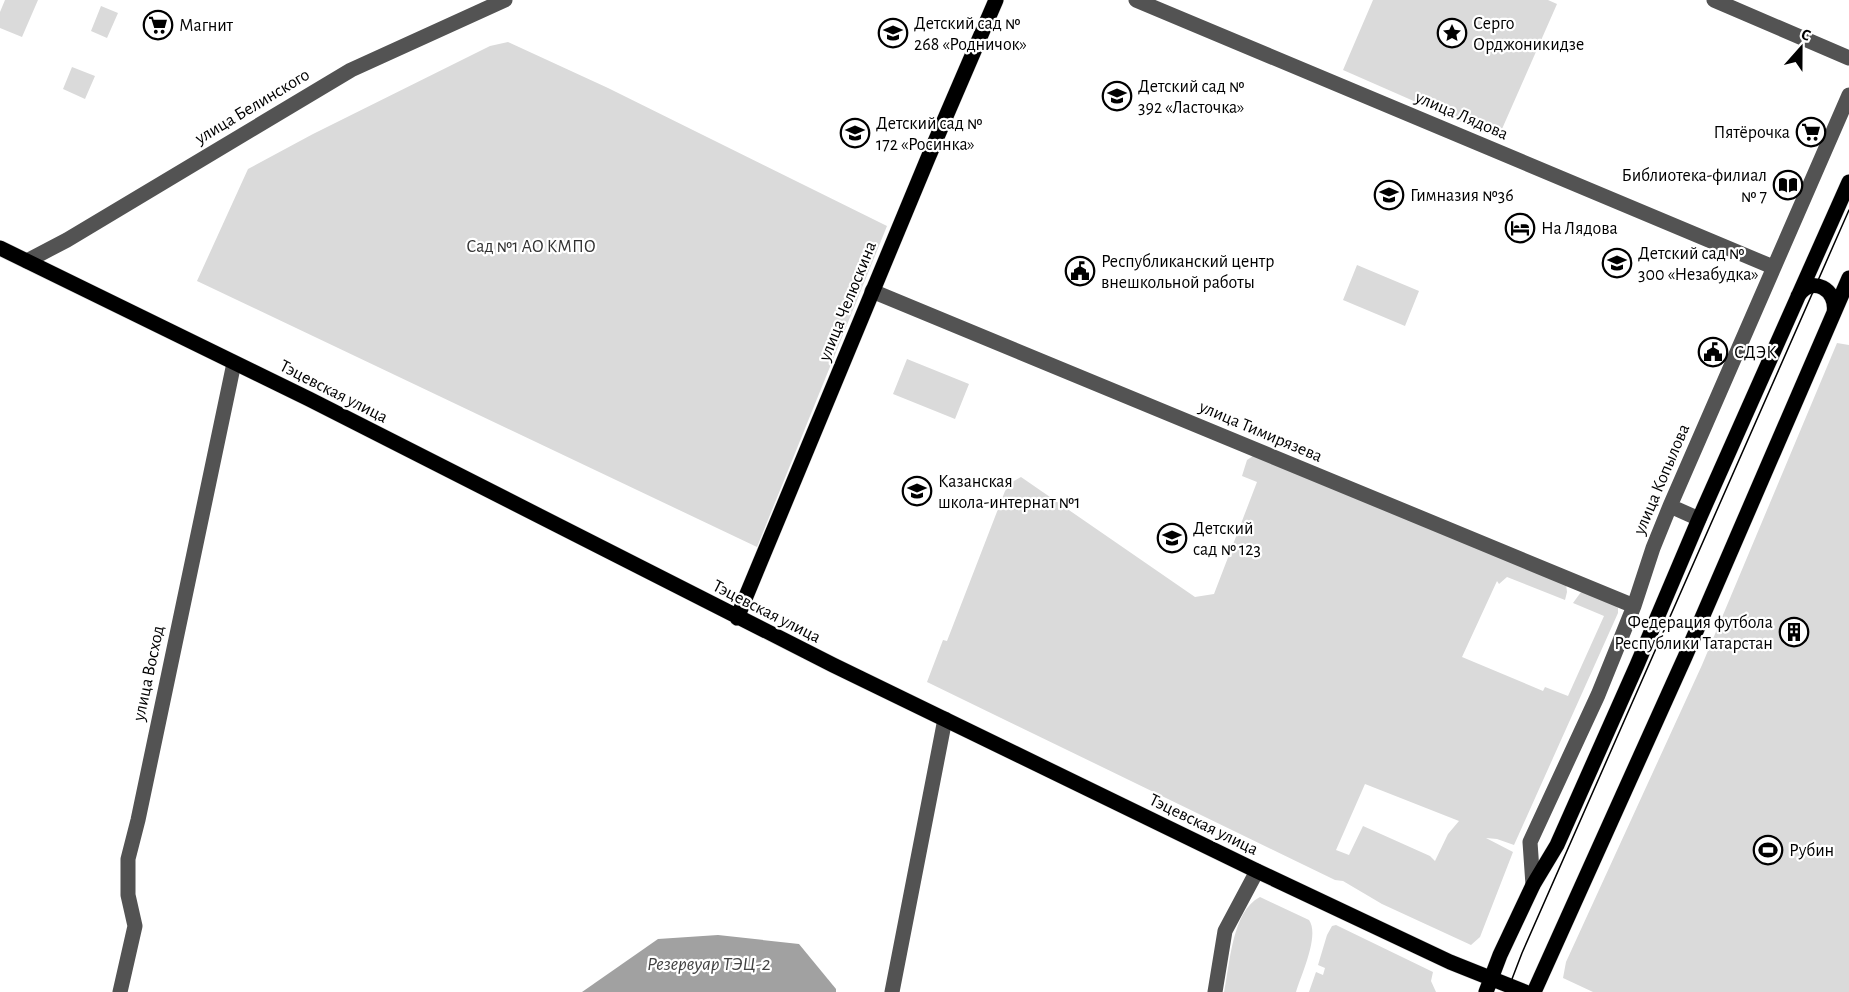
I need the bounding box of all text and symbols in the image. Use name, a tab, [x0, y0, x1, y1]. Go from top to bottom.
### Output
supermarket icon: Магнит	[142, 9, 174, 41]
place label: Детский сад № 268 «Родничок»	[914, 15, 1027, 54]
place label: Серго Орджоникидзе	[1473, 15, 1584, 54]
place label: Магнит	[179, 17, 234, 35]
school or university icon: Детский сад № 268 «Родничок»	[877, 17, 909, 49]
place icon: Серго Орджоникидзе	[1436, 17, 1468, 49]
north arrow	[1771, 18, 1831, 78]
text: С	[1799, 26, 1813, 44]
street label: улица Белинского	[191, 66, 313, 149]
place label: Детский сад № 392 «Ласточка»	[1138, 78, 1245, 117]
school or university icon: Детский сад № 392 «Ласточка»	[1101, 80, 1133, 112]
street label: улица Лядова	[1412, 88, 1511, 144]
place label: Детский сад № 172 «Росинка»	[876, 115, 983, 154]
supermarket icon: Пятёрочка	[1795, 116, 1827, 148]
school or university icon: Детский сад № 172 «Росинка»	[839, 117, 871, 149]
place label: Пятёрочка	[1713, 124, 1790, 142]
place label: Библиотека-филиал № 7	[1622, 166, 1767, 206]
library icon: Библиотека-филиал № 7	[1772, 169, 1804, 201]
school or university icon: Гимназия №36	[1373, 179, 1405, 211]
place label: Гимназия №36	[1410, 187, 1514, 205]
hotel icon: На Лядова	[1504, 212, 1536, 244]
place label: На Лядова	[1541, 220, 1618, 238]
park label: Сад №1 АО КМПО	[466, 238, 596, 256]
street label: улица Челюскина	[815, 239, 880, 365]
place label: Детский сад № 300 «Незабудка»	[1638, 245, 1759, 284]
school or university icon: Детский сад № 300 «Незабудка»	[1601, 247, 1633, 279]
place label: Республиканский центр внешкольной работы	[1101, 252, 1274, 292]
public building icon: Республиканский центр внешкольной работы	[1064, 255, 1096, 287]
public building icon: СДЭК	[1697, 336, 1729, 368]
place label: СДЭК	[1734, 344, 1777, 362]
street label: Тэцевская улица	[277, 357, 390, 427]
street label: улица Тимирязева	[1195, 397, 1325, 466]
street label: улица Копылова	[1630, 421, 1693, 538]
place label: Казанская школа-интернат №1	[938, 473, 1081, 512]
school or university icon: Казанская школа-интернат №1	[901, 475, 933, 507]
place label: Детский сад № 123	[1193, 520, 1261, 559]
school or university icon: Детский сад № 123	[1156, 522, 1188, 554]
street label: Тэцевская улица	[710, 577, 823, 647]
place label: Федерация футбола Республики Татарстан	[1614, 613, 1773, 653]
building icon: Федерация футбола Республики Татарстан	[1778, 616, 1810, 648]
street label: улица Восход	[130, 624, 168, 724]
street label: Тэцевская улица	[1146, 791, 1261, 859]
sports icon: Рубин	[1752, 834, 1784, 866]
place label: Рубин	[1789, 841, 1834, 860]
water label: Резервуар ТЭЦ-2	[647, 954, 771, 974]

